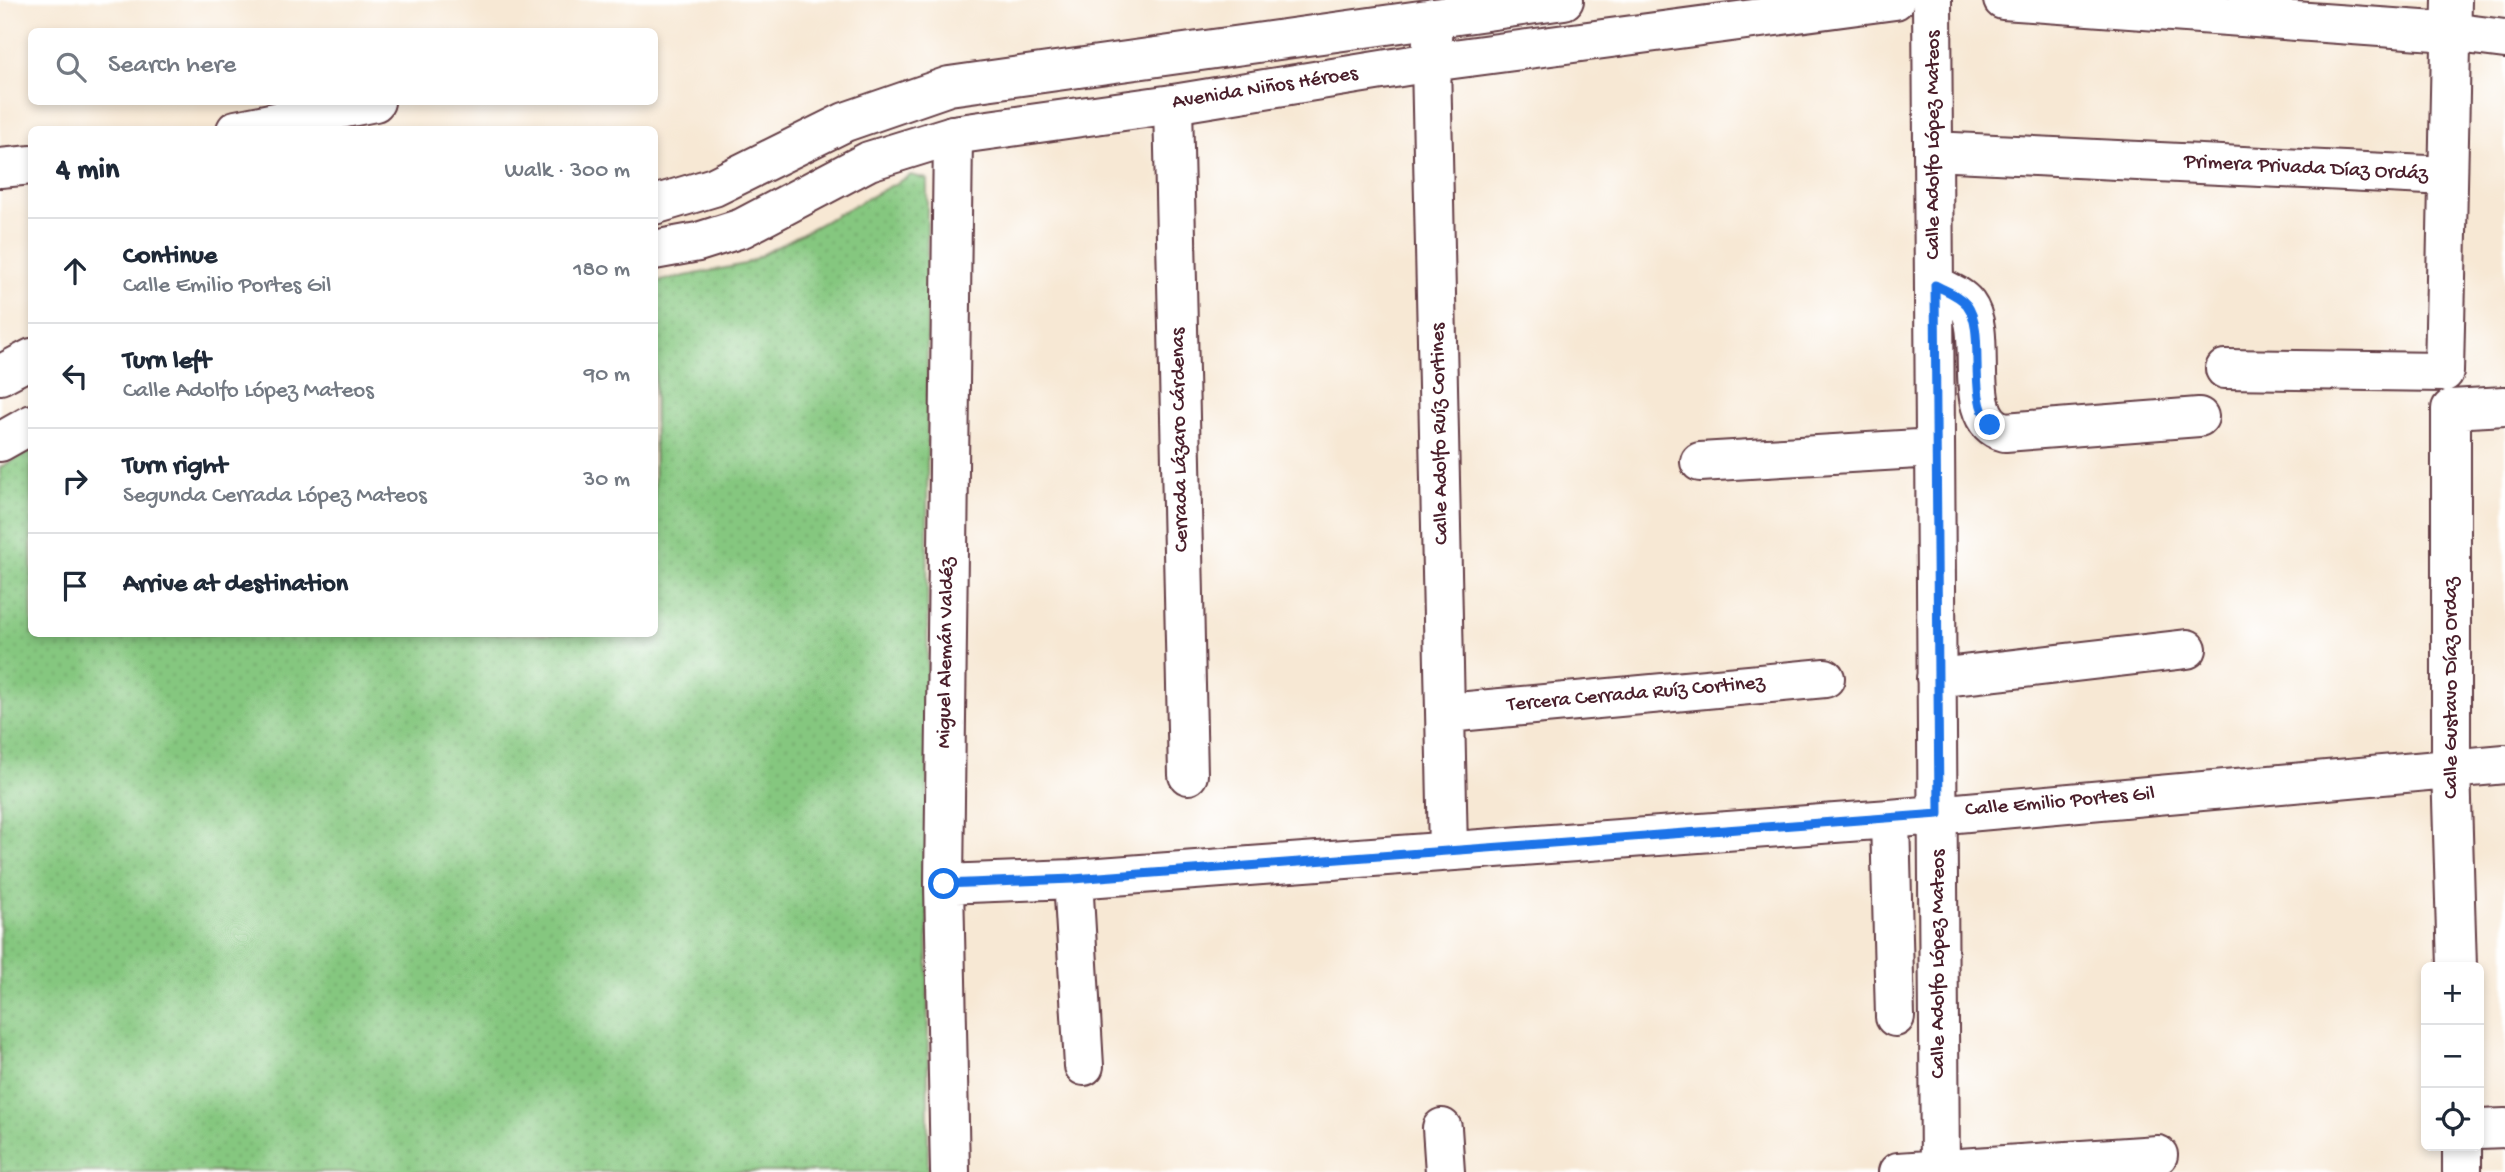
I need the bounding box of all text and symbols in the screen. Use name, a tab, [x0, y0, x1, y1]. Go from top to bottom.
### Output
search box	[28, 28, 658, 105]
street label: Calle Adolfo López Mateos	[1922, 29, 1947, 259]
icon: search	[52, 48, 90, 86]
text: Search here	[108, 51, 236, 82]
street label: Avenida Niños Héroes	[1170, 62, 1361, 116]
street label: Primera Privada Díaz Ordáz	[2182, 150, 2429, 188]
text: 4 min	[56, 154, 119, 189]
text: Walk · 300 m	[504, 158, 630, 185]
text: Continue	[123, 242, 217, 273]
icon: ahead	[56, 252, 94, 290]
text: 180 m	[573, 257, 630, 284]
text: Calle Emilio Portes Gil	[123, 273, 331, 300]
street label: Calle Adolfo Ruíz Cortines	[1427, 322, 1455, 545]
street label: Cerrada Lázaro Cárdenas	[1167, 326, 1195, 552]
text: Turn left	[123, 347, 211, 378]
icon: left	[56, 357, 94, 395]
text: 90 m	[584, 362, 630, 389]
text: Calle Adolfo López Mateos	[123, 378, 374, 405]
route end	[1974, 409, 2005, 440]
text: Turn right	[123, 452, 227, 483]
icon: right	[56, 462, 94, 500]
text: 30 m	[583, 467, 630, 494]
text: Segunda Cerrada López Mateos	[123, 483, 427, 510]
street label: Miguel Alemán Valdéz	[933, 557, 961, 749]
icon: arrive	[56, 567, 94, 605]
text: Arrive at destination	[123, 570, 348, 601]
street label: Calle Gustavo Díaz Ordaz	[2440, 576, 2465, 799]
street label: Tercera Cerrada Ruíz Cortinez	[1505, 671, 1767, 719]
street label: Calle Emilio Portes Gil	[1964, 782, 2156, 824]
street label: Calle Adolfo López Mateos	[1927, 848, 1952, 1078]
route start	[928, 868, 959, 899]
map controls	[2421, 962, 2484, 1151]
button: +	[2421, 962, 2484, 1025]
button: −	[2421, 1025, 2484, 1088]
button: locate	[2421, 1088, 2484, 1151]

